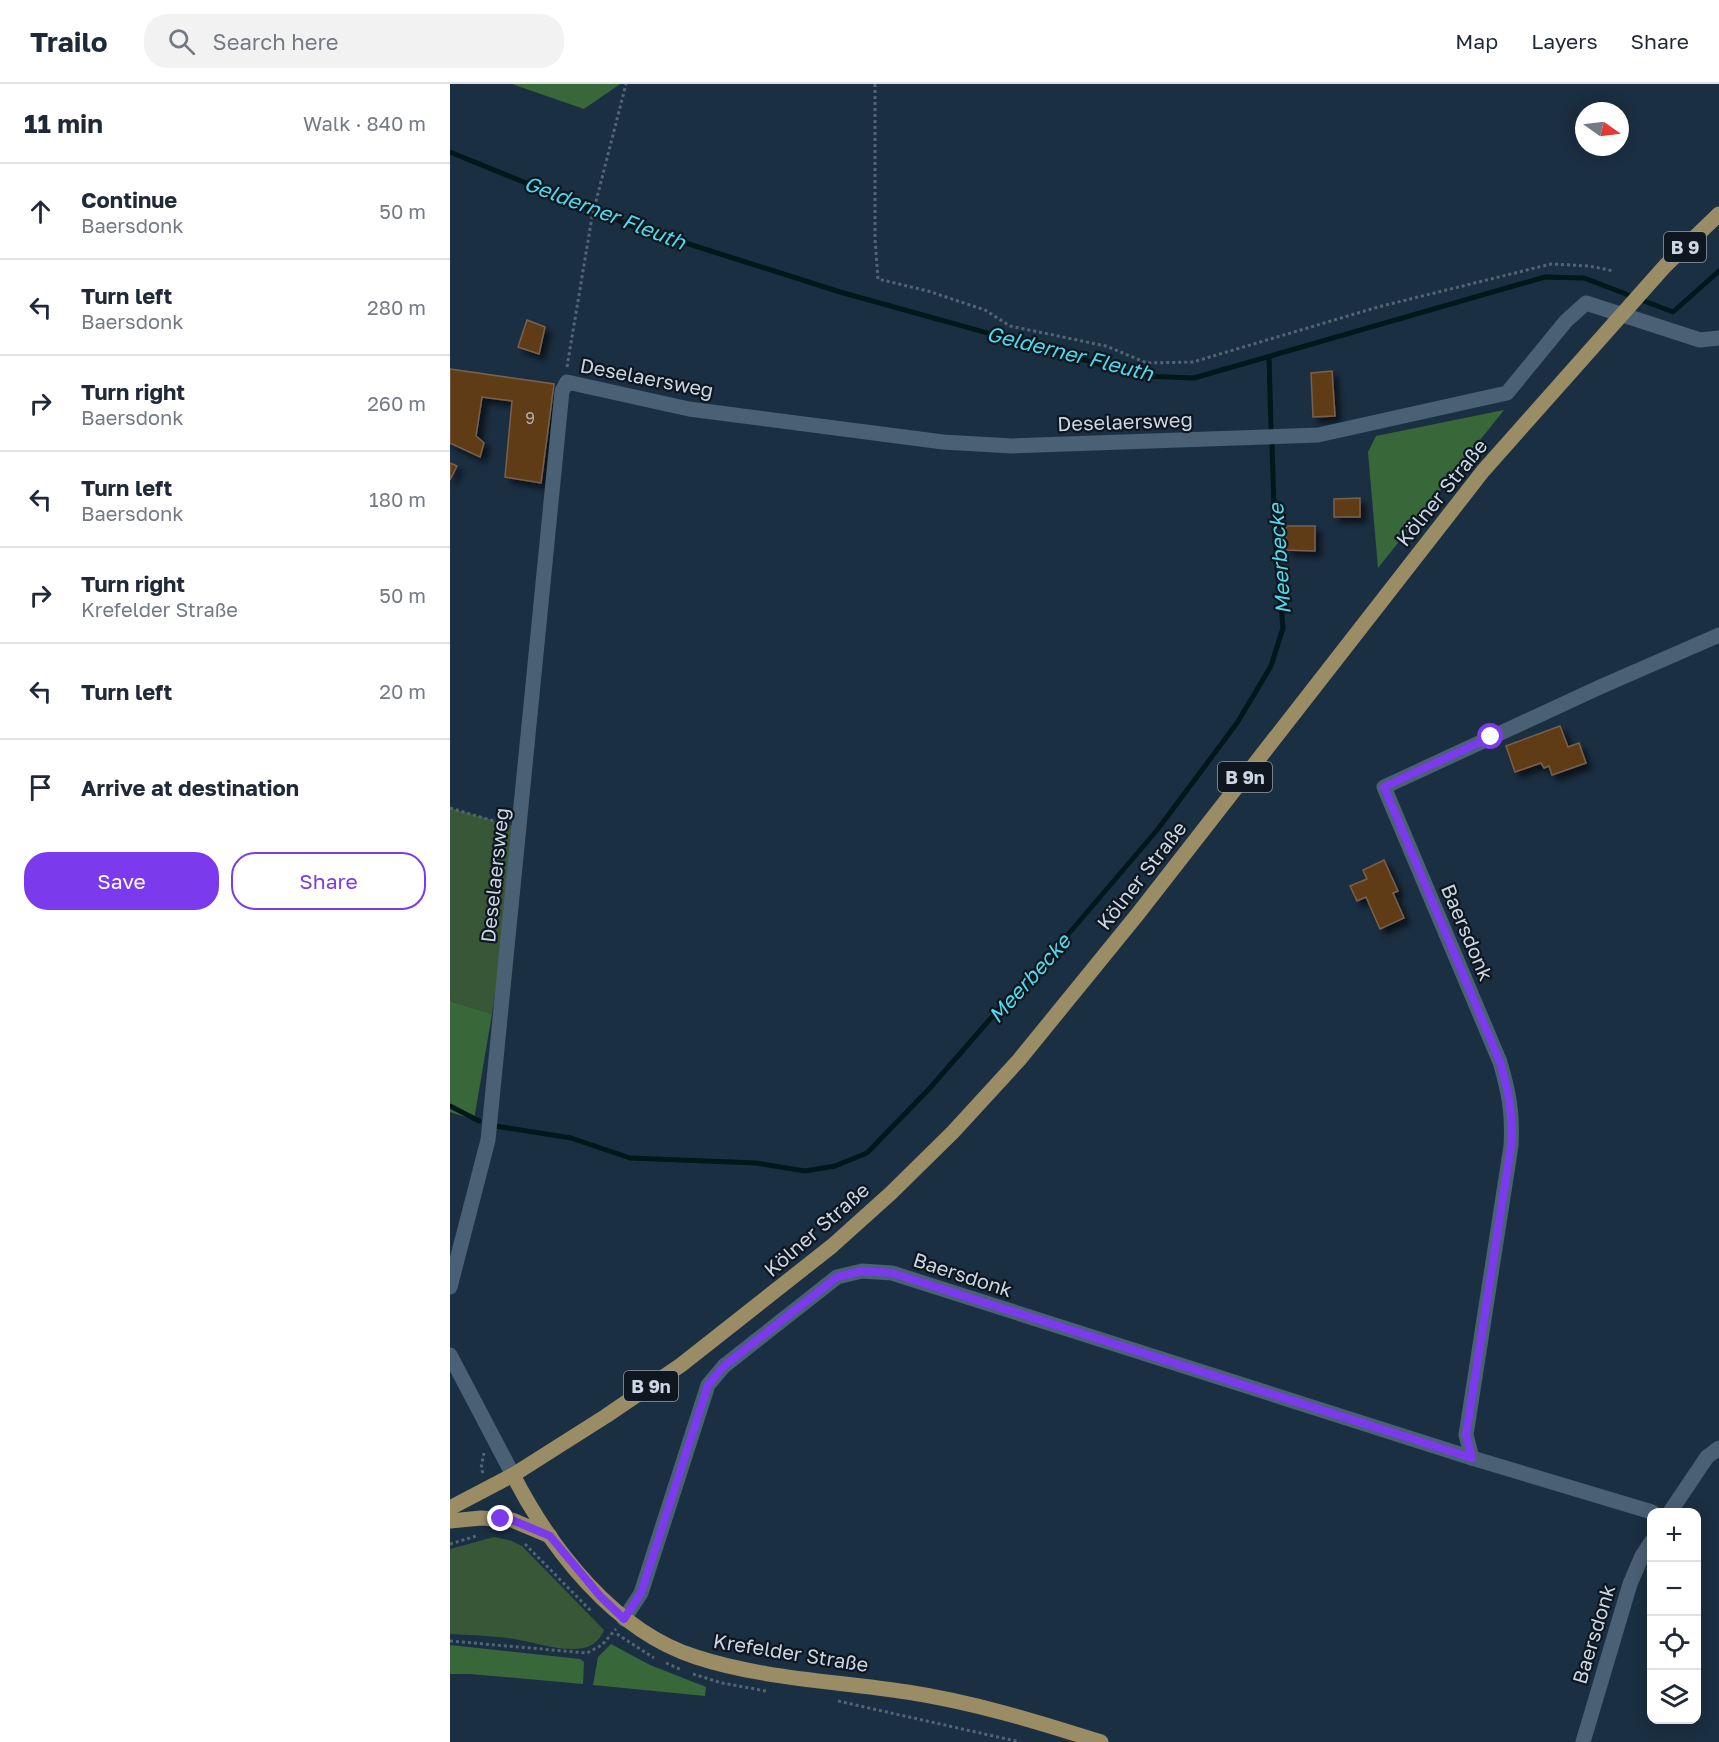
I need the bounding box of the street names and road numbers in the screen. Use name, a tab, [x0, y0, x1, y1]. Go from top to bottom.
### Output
road number: B 9	[1664, 232, 1706, 262]
street label: Deselaersweg	[578, 352, 716, 402]
street label: Deselaersweg	[1057, 407, 1193, 435]
street label: Kölner Straße	[1390, 434, 1492, 550]
road number: B 9n	[1218, 762, 1272, 792]
street label: Deselaersweg	[475, 806, 513, 944]
street label: Kölner Straße	[1091, 816, 1191, 934]
street label: Baersdonk	[1437, 880, 1499, 984]
street label: Kölner Straße	[759, 1177, 873, 1281]
street label: Baersdonk	[910, 1247, 1016, 1301]
road number: B 9n	[624, 1371, 678, 1401]
street label: Baersdonk	[1567, 1581, 1619, 1687]
street label: Krefelder Straße	[712, 1628, 870, 1676]

